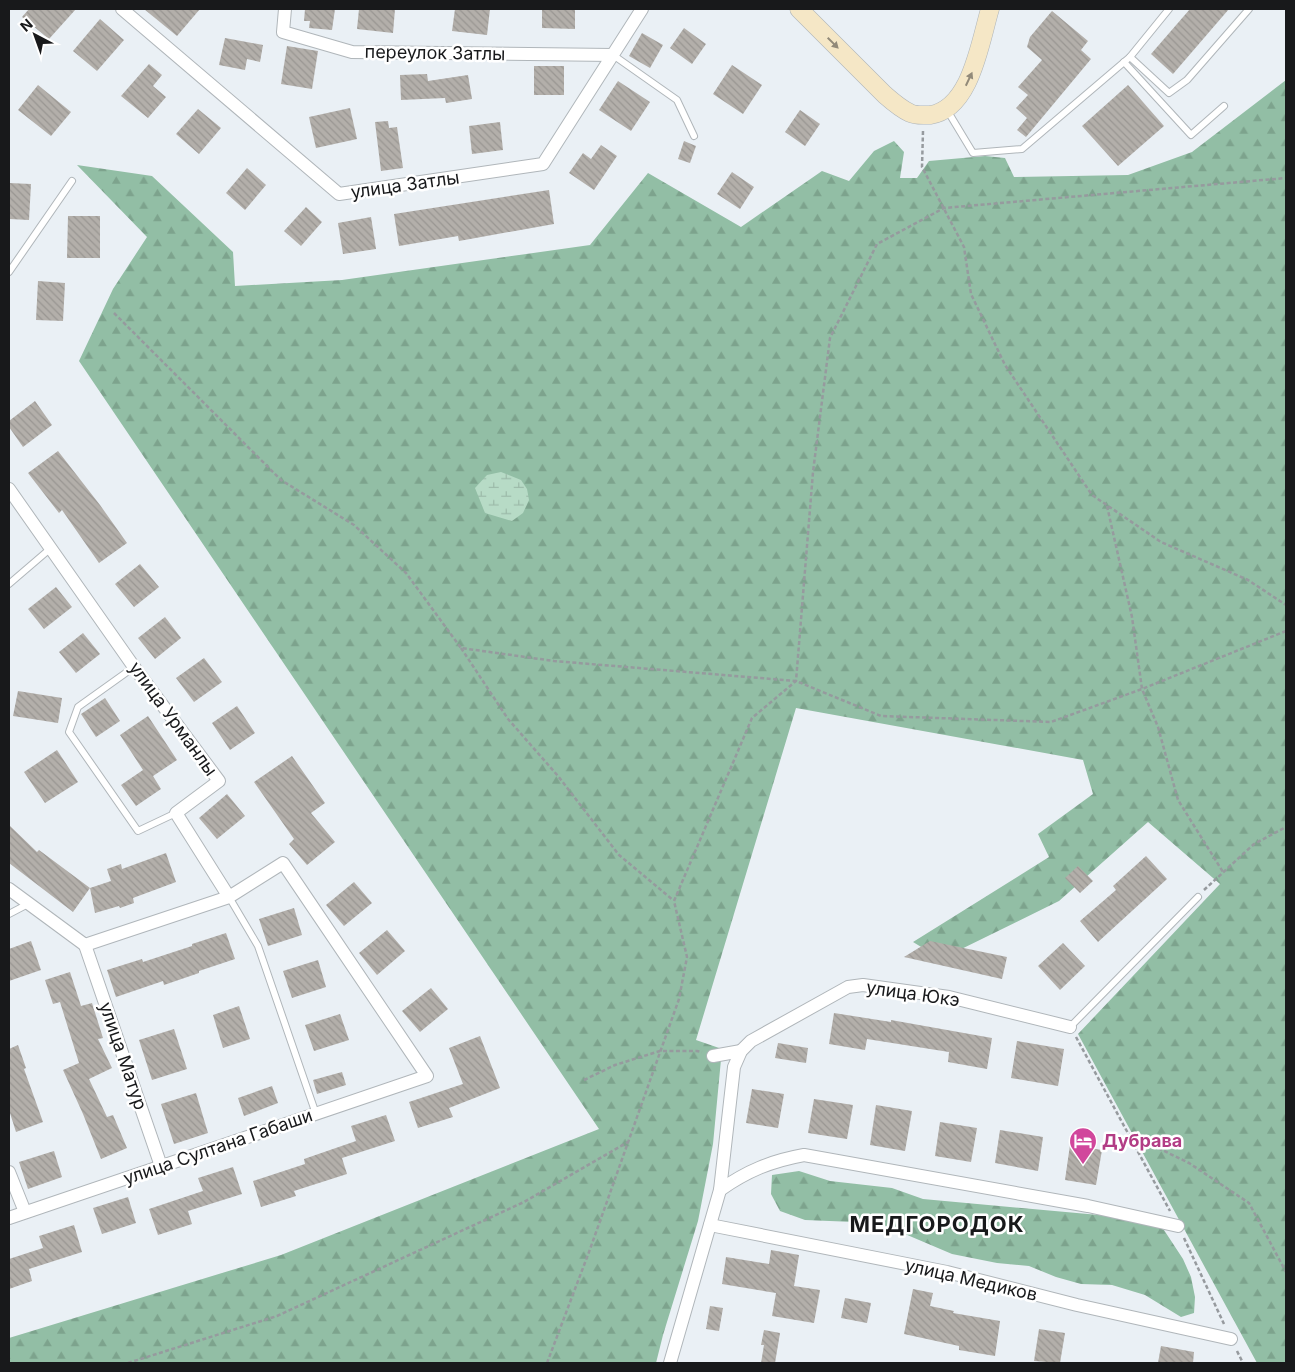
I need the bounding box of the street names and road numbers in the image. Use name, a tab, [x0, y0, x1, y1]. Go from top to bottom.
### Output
street label: переулок Затлы	[364, 41, 506, 64]
street label: улица Затлы	[349, 166, 461, 203]
street label: улица Урманлы	[125, 657, 222, 780]
street label: улица Юкэ	[865, 977, 961, 1010]
street label: улица Матур	[95, 999, 152, 1112]
street label: улица Султана Габаши	[120, 1104, 315, 1189]
street label: улица Медиков	[903, 1254, 1039, 1305]

